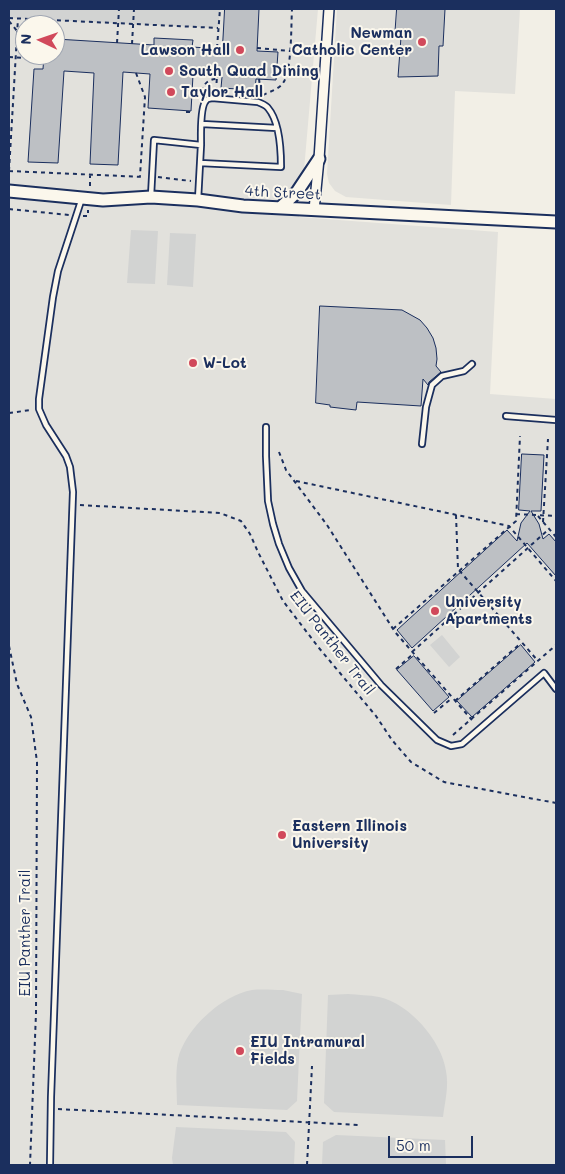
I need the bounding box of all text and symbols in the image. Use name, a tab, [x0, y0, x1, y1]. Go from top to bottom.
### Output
north arrow	[15, 15, 65, 65]
place label: Newman Catholic Center	[292, 24, 412, 59]
text: N	[16, 33, 35, 45]
marker: Newman Catholic Center	[416, 36, 428, 48]
place label: Lawson Hall	[140, 41, 230, 59]
marker: Lawson Hall	[234, 44, 246, 56]
place label: South Quad Dining	[179, 62, 319, 80]
marker: South Quad Dining	[163, 65, 175, 77]
place label: Taylor Hall	[181, 83, 263, 101]
marker: Taylor Hall	[165, 86, 177, 98]
street label: 4th Street	[244, 182, 322, 204]
place label: W-Lot	[203, 354, 247, 372]
marker: W-Lot	[187, 357, 199, 369]
street label: EIU Panther Trail	[286, 587, 378, 699]
place label: University Apartments	[445, 593, 532, 628]
marker: University Apartments	[429, 605, 441, 617]
place label: Eastern Illinois University	[292, 817, 407, 852]
marker: Eastern Illinois University	[276, 829, 288, 841]
street label: EIU Panther Trail	[16, 869, 34, 997]
place label: EIU Intramural Fields	[250, 1033, 365, 1068]
marker: EIU Intramural Fields	[234, 1045, 246, 1057]
scale bar	[390, 1126, 475, 1158]
text: 50 m	[396, 1135, 431, 1155]

